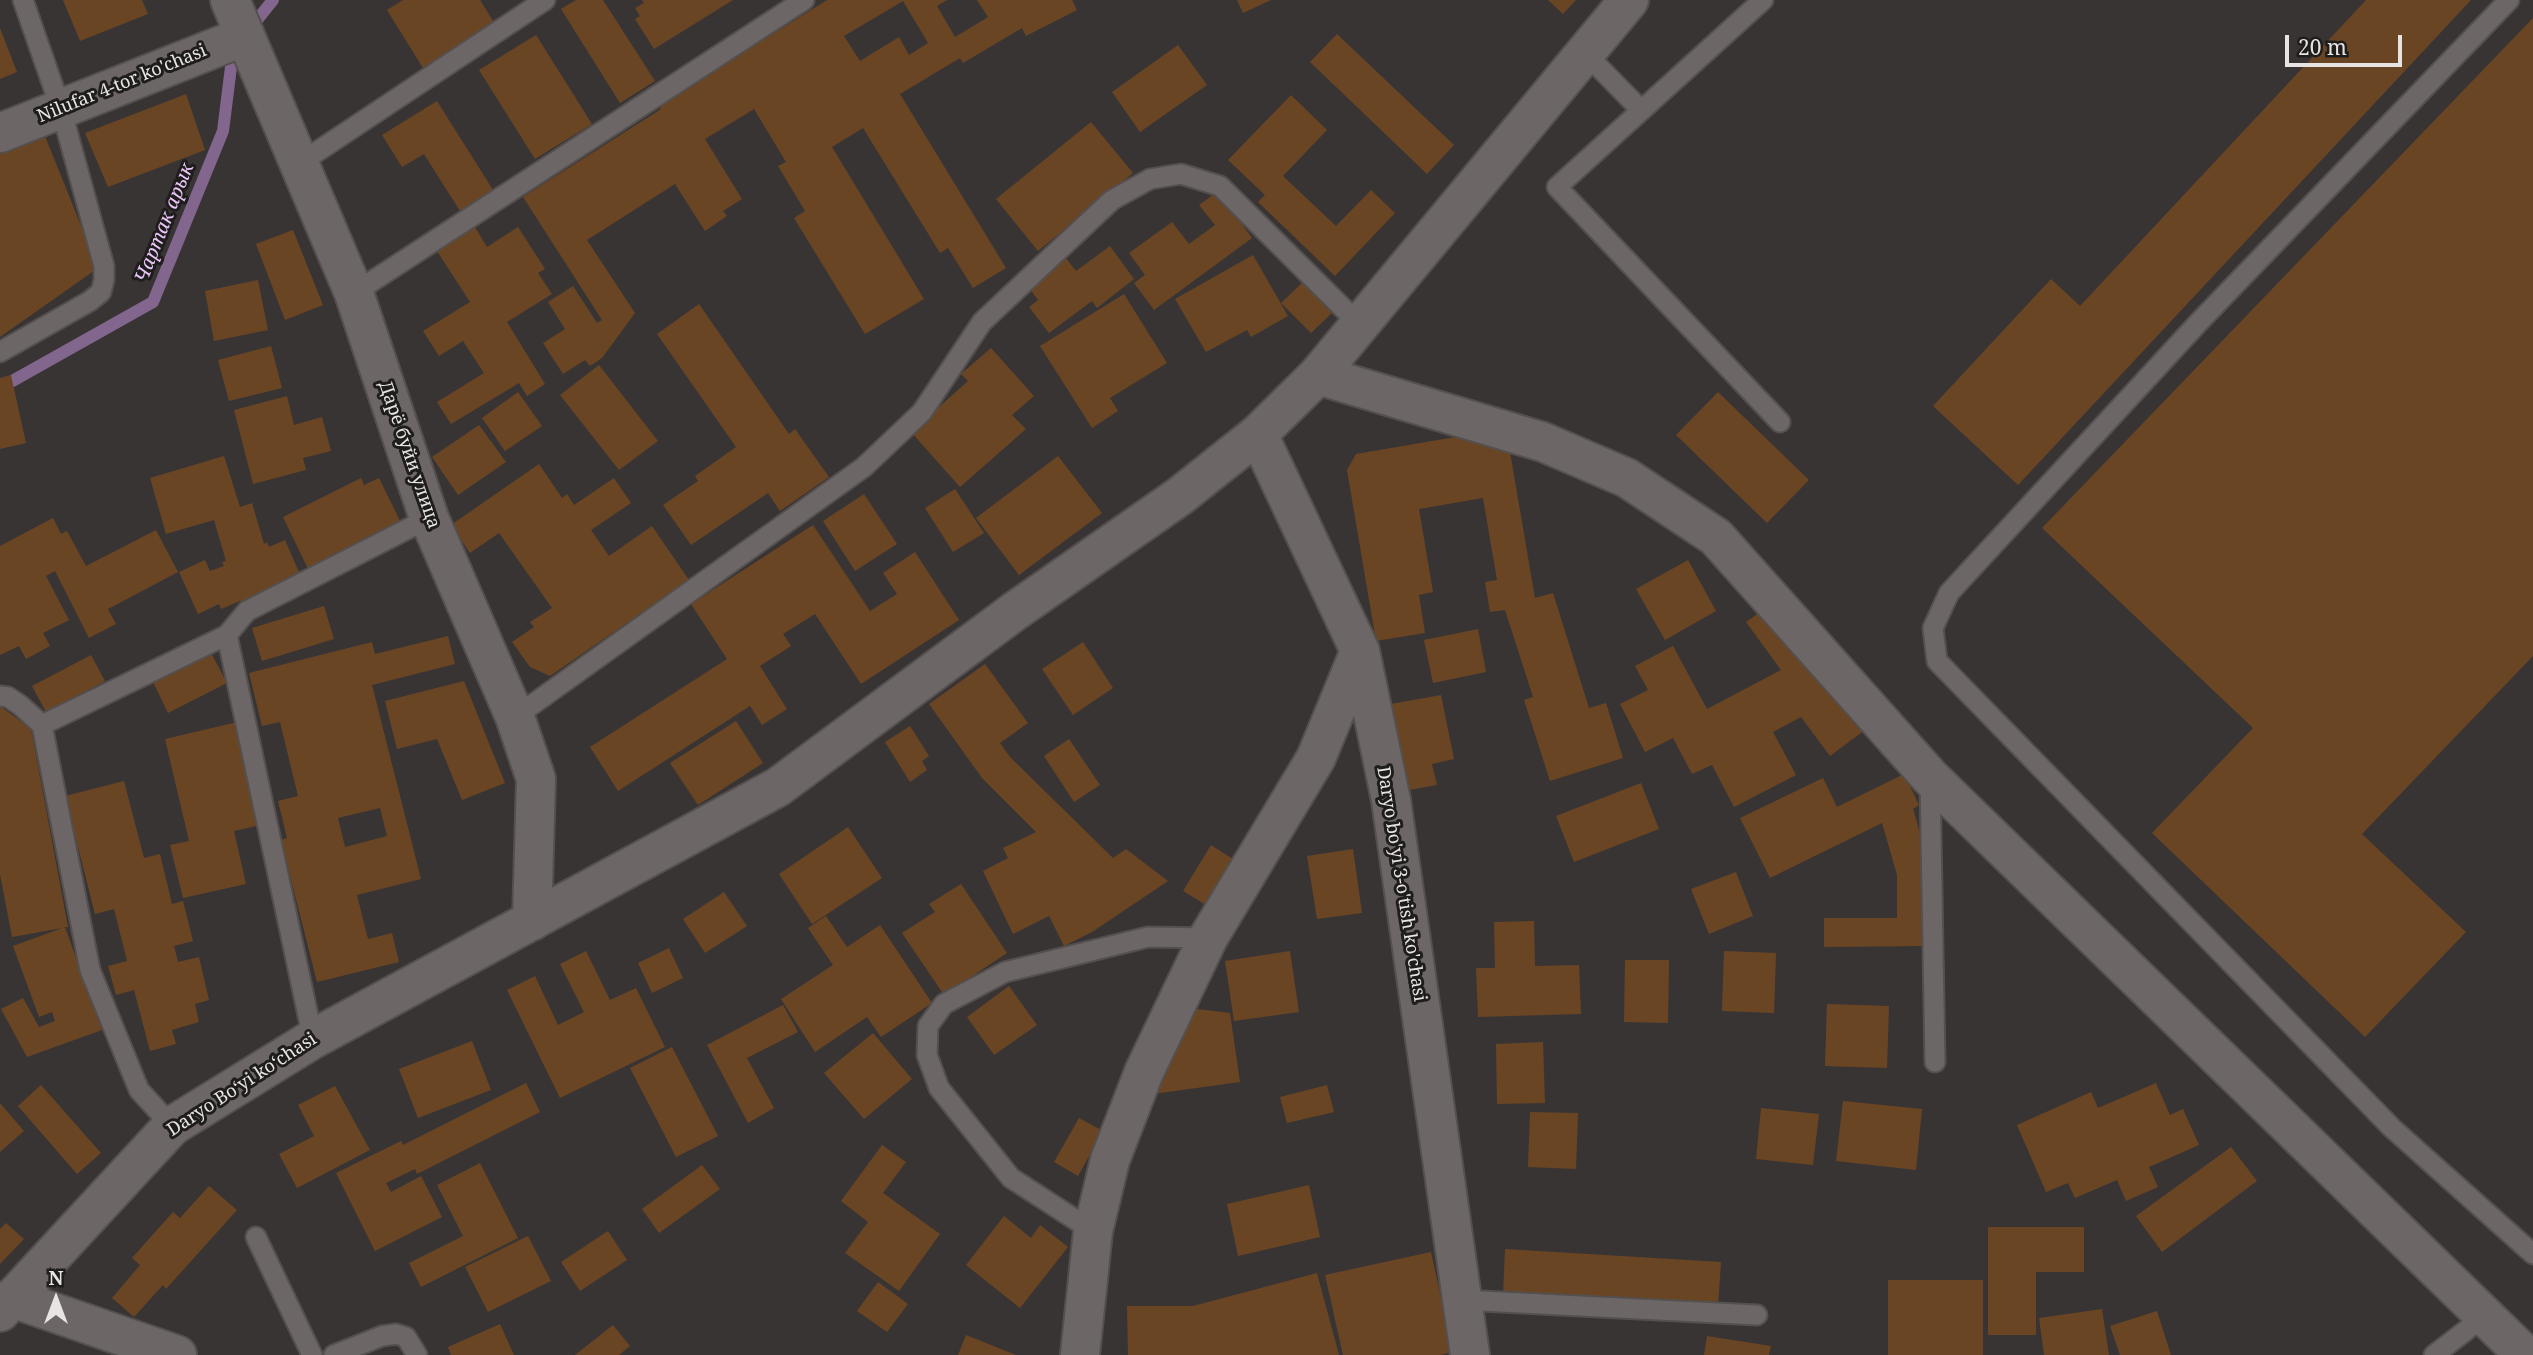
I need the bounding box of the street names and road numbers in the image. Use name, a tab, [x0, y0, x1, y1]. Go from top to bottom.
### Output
street label: Nilufar 4-tor ko'chasi	[34, 40, 210, 128]
street label: Дарё буйи улица	[374, 378, 444, 532]
street label: Daryo bo'yi 3-o'tish ko'chasi	[1372, 765, 1430, 1003]
street label: Daryo Boʻyi koʻchasi	[163, 1029, 321, 1141]

